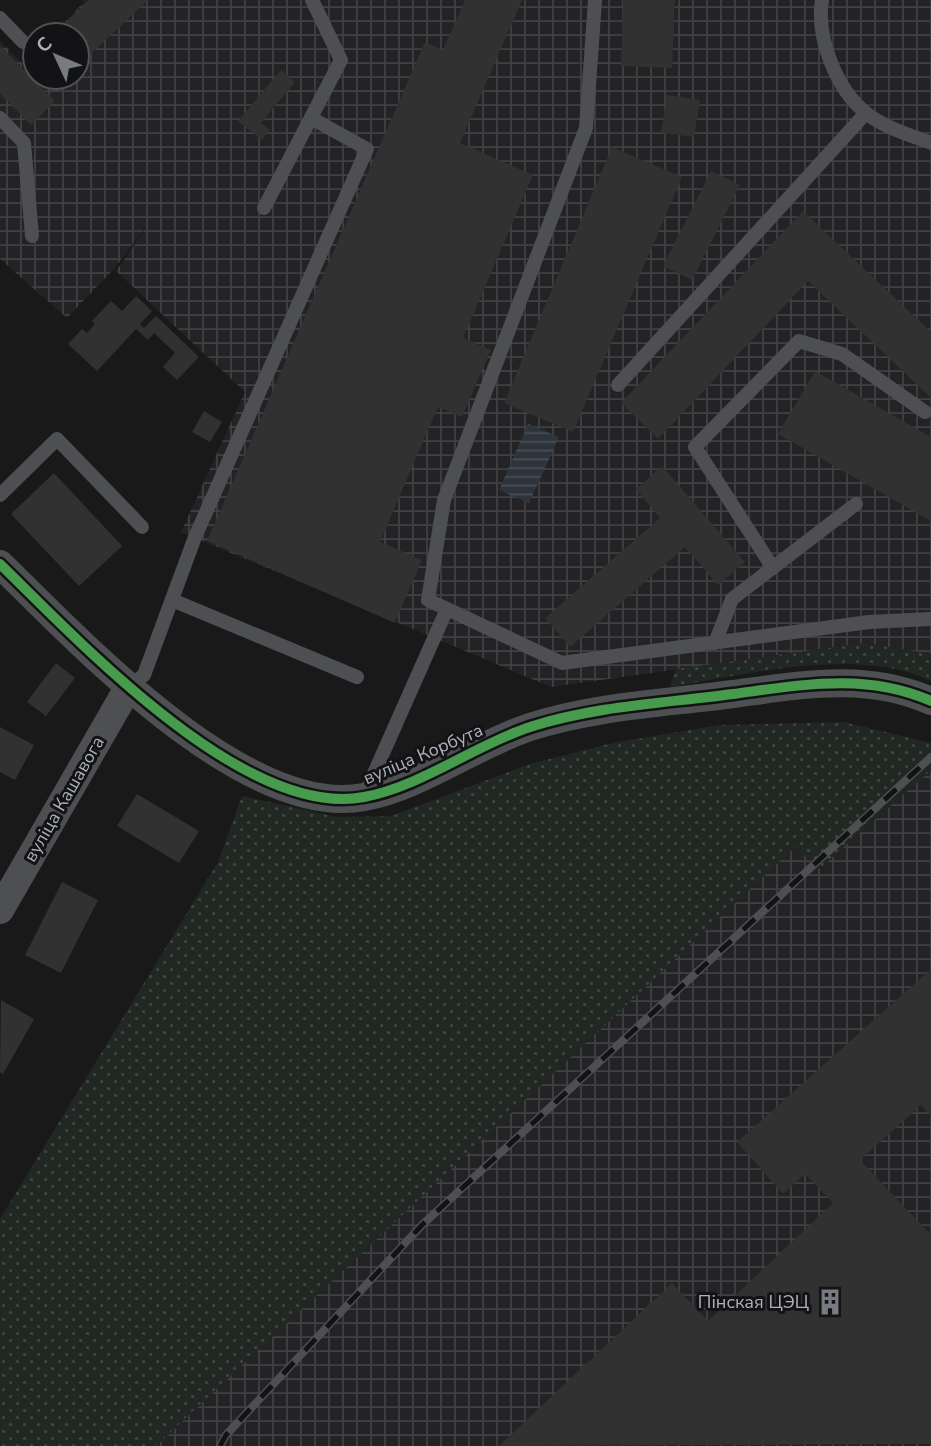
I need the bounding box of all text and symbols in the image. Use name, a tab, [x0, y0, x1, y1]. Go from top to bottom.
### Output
north arrow	[21, 21, 91, 91]
text: С	[31, 31, 58, 59]
street label: вуліца Корбута	[359, 718, 487, 790]
street label: вуліца Кашавога	[18, 732, 110, 866]
building icon: Пінская ЦЭЦ	[815, 1287, 845, 1317]
place label: Пінская ЦЭЦ	[698, 1290, 809, 1314]

